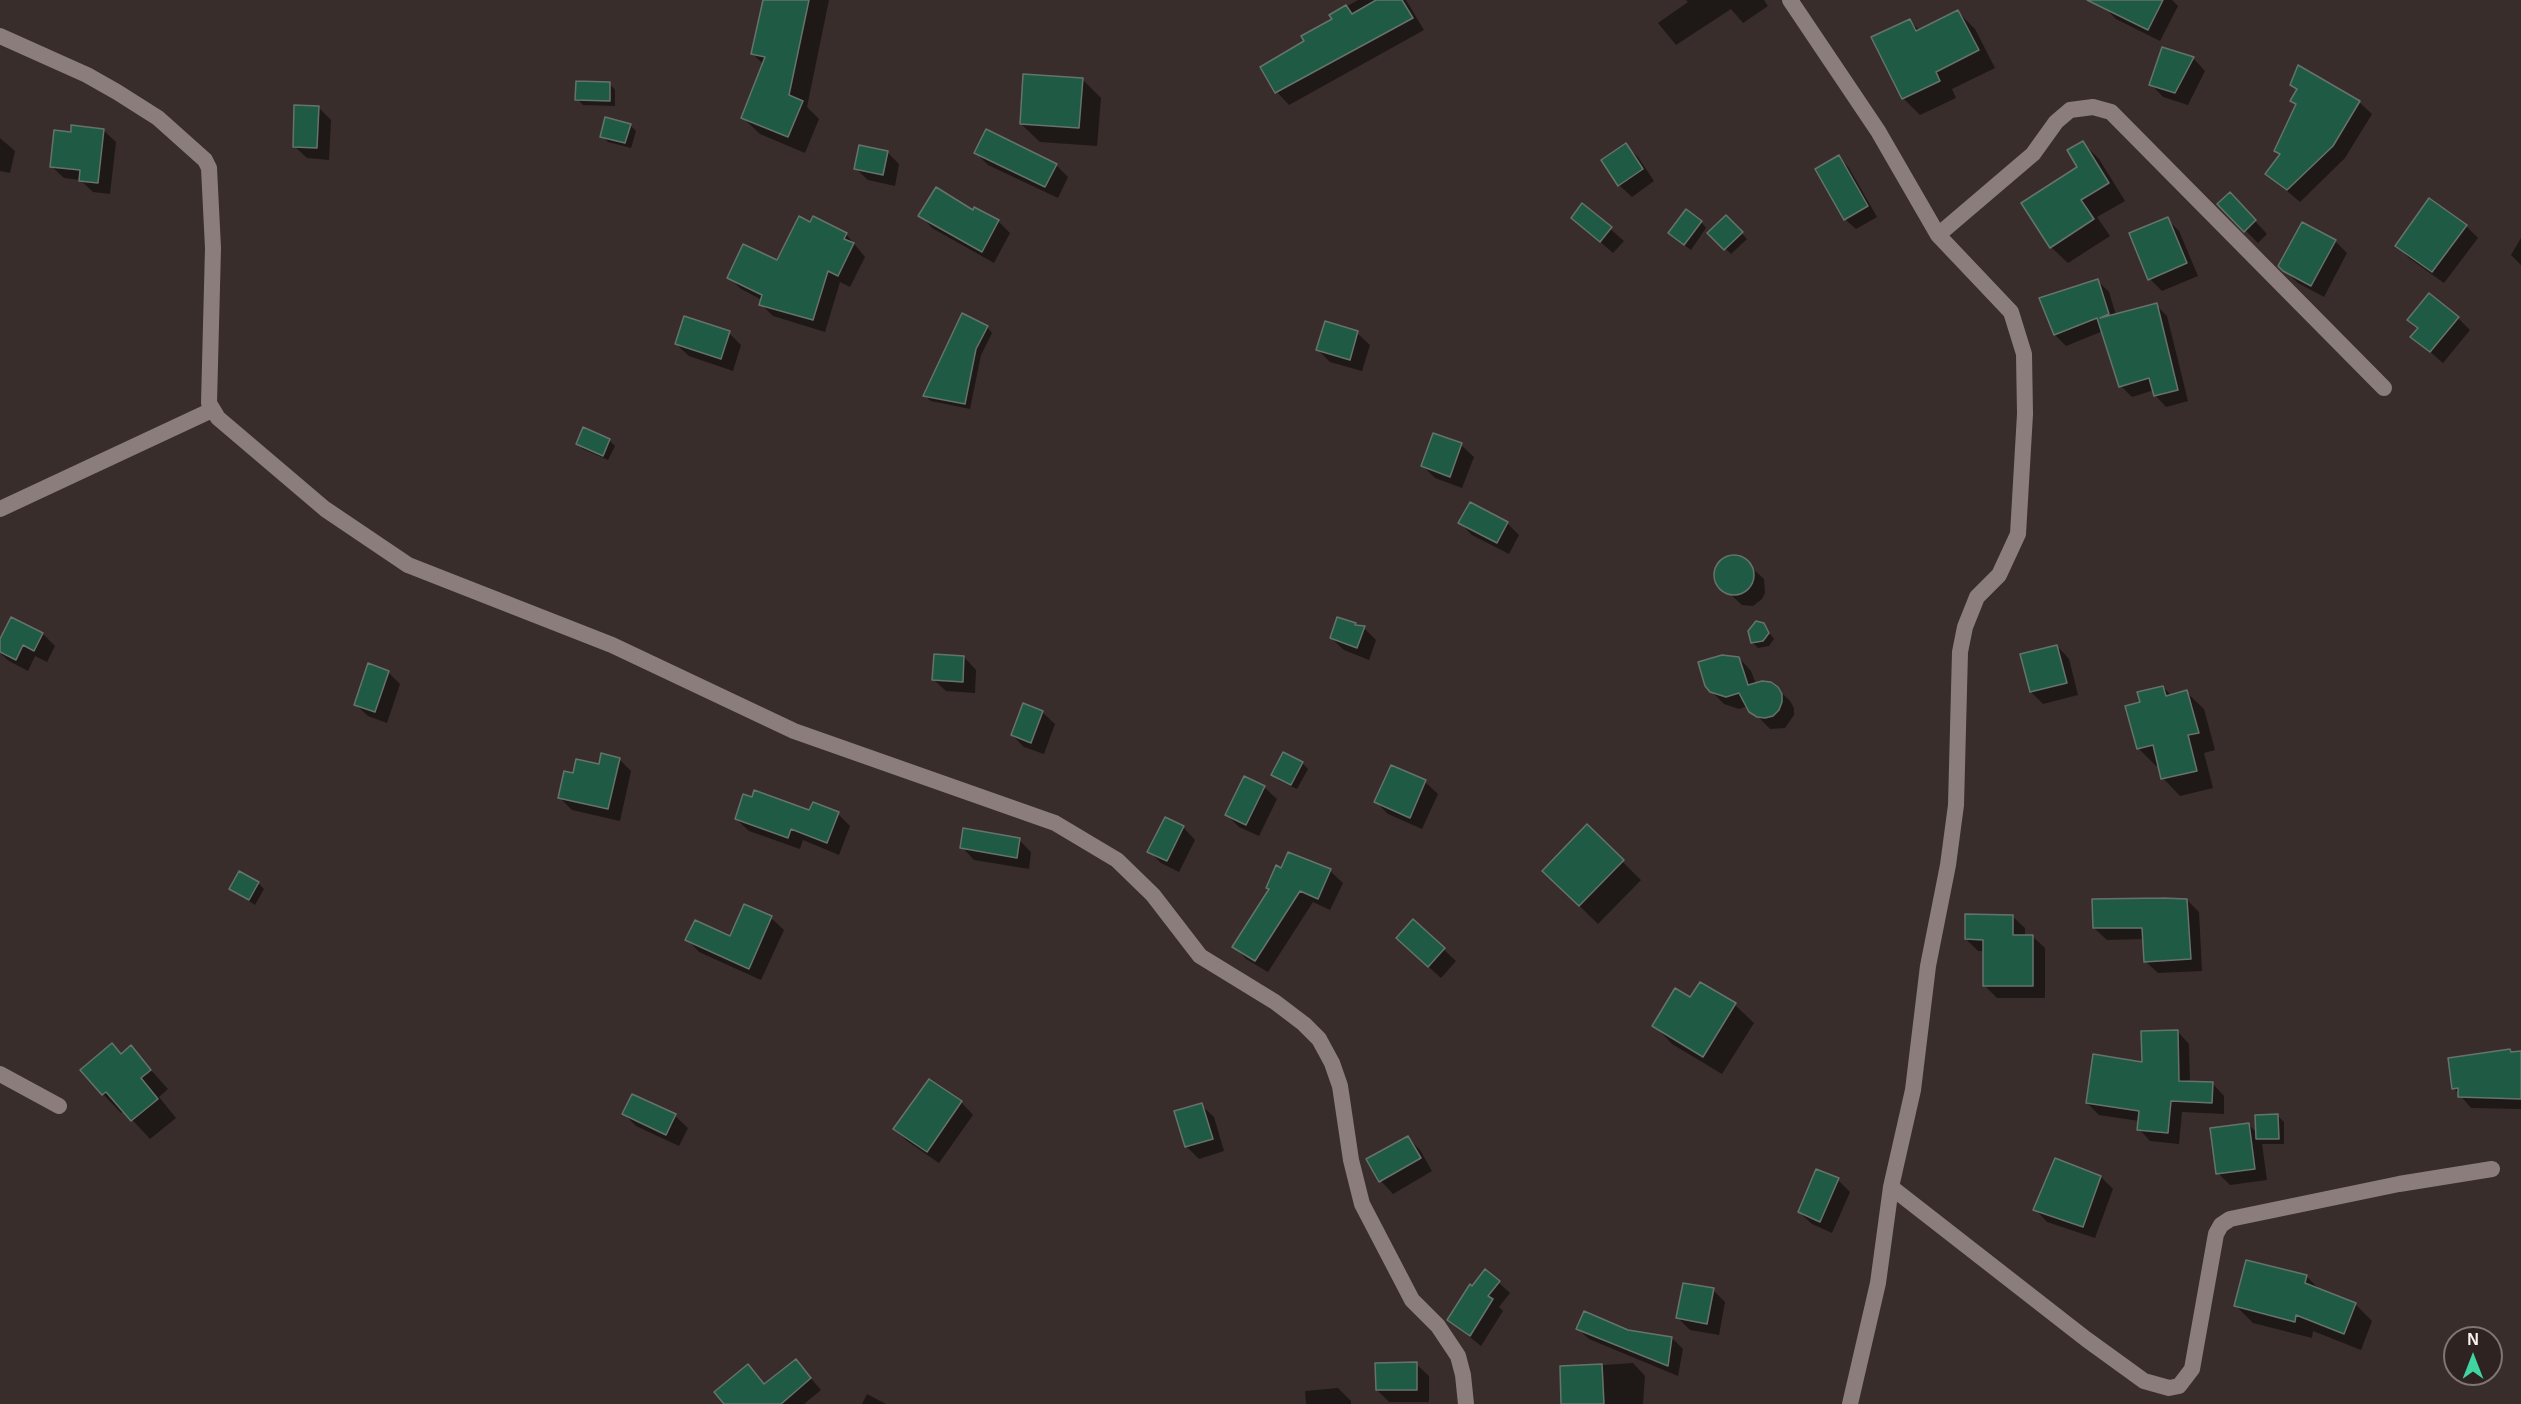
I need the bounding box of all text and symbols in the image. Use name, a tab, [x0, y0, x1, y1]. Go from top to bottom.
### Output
north arrow	[2443, 1326, 2503, 1386]
text: N	[2467, 1331, 2479, 1348]

